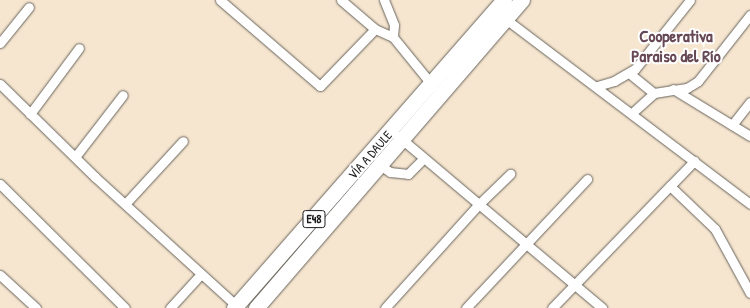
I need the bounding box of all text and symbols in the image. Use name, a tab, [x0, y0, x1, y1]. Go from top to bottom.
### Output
district label: Cooperativa Paraiso del Río	[631, 26, 721, 66]
street label: VÍA A DAULE	[345, 128, 395, 182]
road number: E48	[302, 209, 326, 229]

